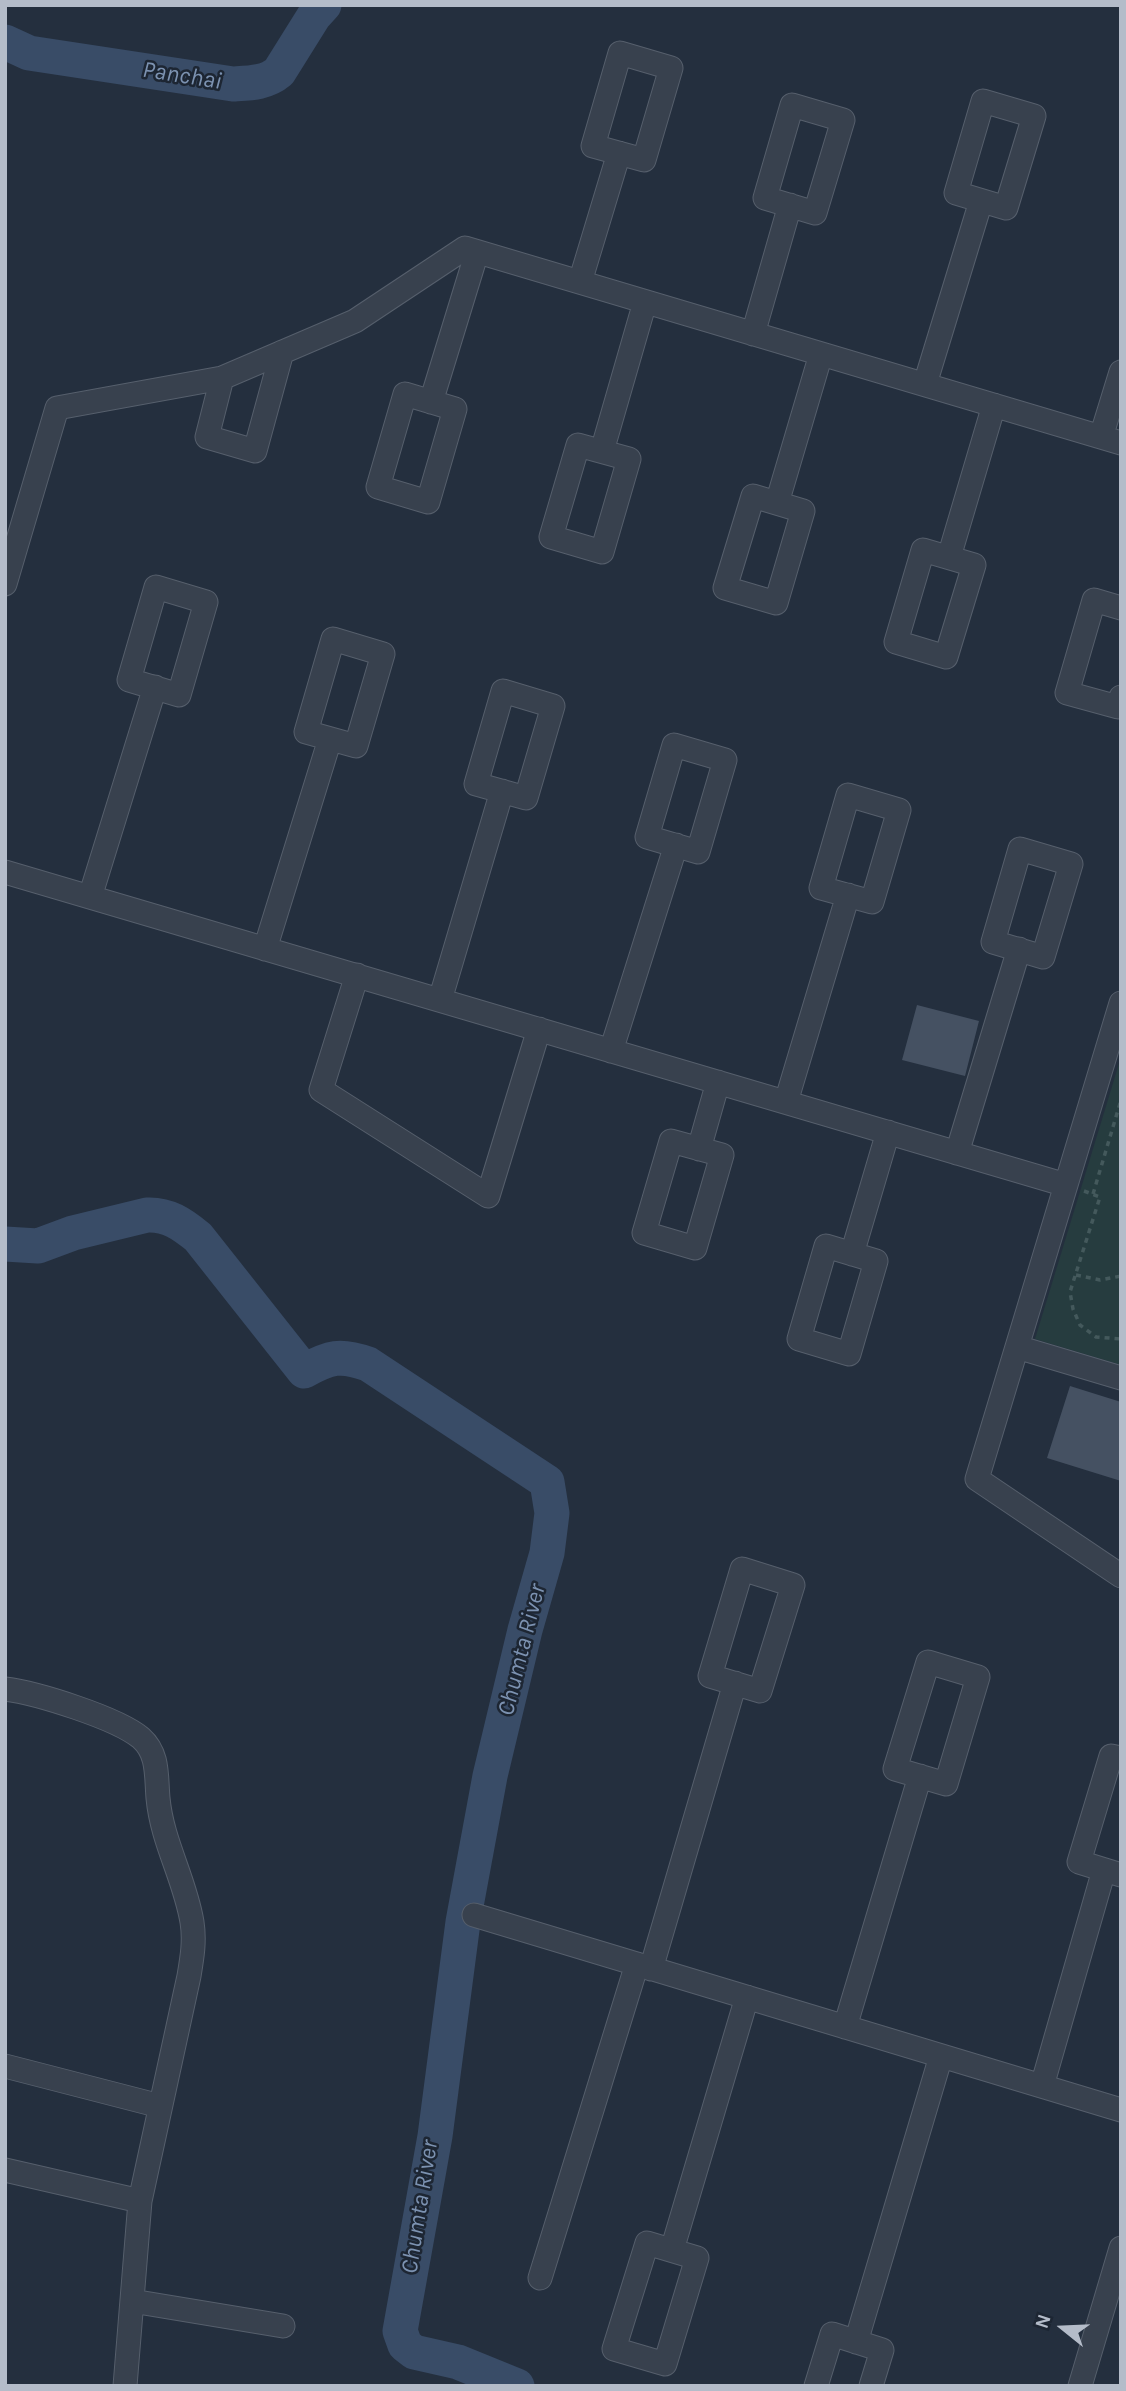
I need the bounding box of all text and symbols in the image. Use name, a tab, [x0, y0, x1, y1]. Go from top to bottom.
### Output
water label: Panchai	[140, 56, 224, 96]
water label: Chumta River	[492, 1581, 552, 1719]
water label: Chumta River	[395, 2138, 445, 2276]
north arrow	[1028, 2293, 1098, 2363]
text: N	[1030, 2312, 1056, 2331]

